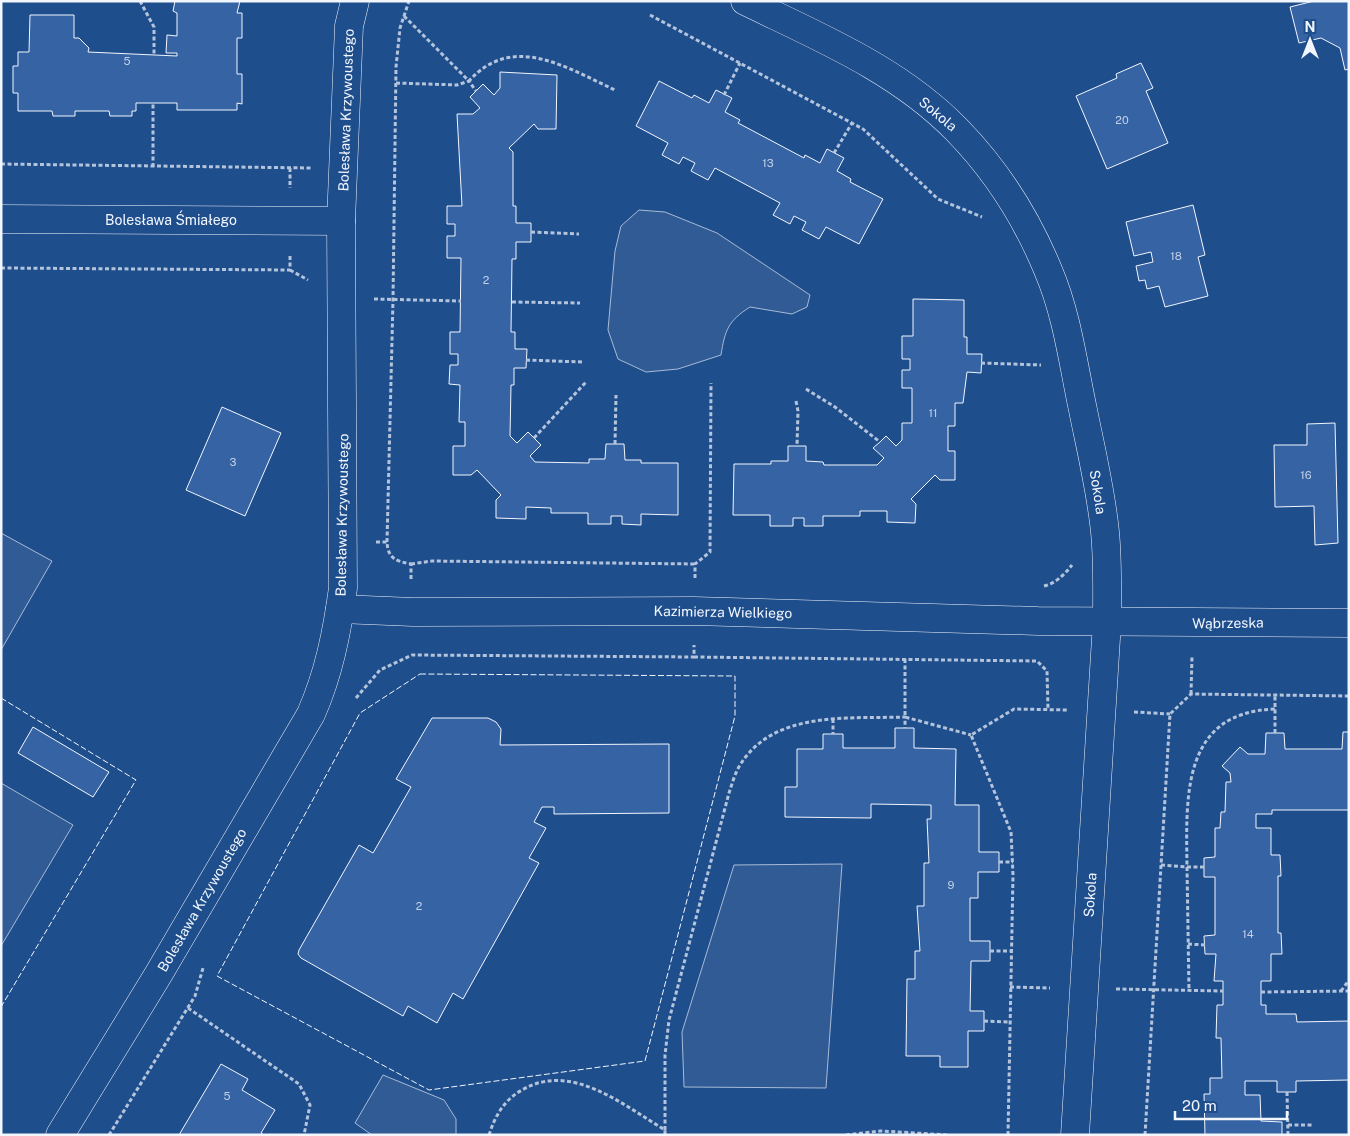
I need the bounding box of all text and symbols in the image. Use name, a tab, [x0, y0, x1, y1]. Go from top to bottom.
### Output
north arrow	[1285, 15, 1335, 65]
text: N	[1305, 19, 1315, 35]
street label: Bolesława Krzywoustego	[335, 28, 357, 192]
house number: 5	[123, 55, 131, 67]
street label: Sokola	[916, 94, 960, 134]
house number: 20	[1115, 114, 1129, 126]
house number: 13	[762, 157, 774, 169]
street label: Bolesława Śmiałego	[105, 210, 237, 228]
house number: 18	[1170, 250, 1182, 262]
house number: 2	[483, 274, 490, 286]
house number: 11	[929, 407, 937, 419]
street label: Bolesława Krzywoustego	[333, 433, 351, 597]
house number: 3	[230, 456, 237, 468]
street label: Sokola	[1087, 469, 1109, 515]
house number: 16	[1300, 469, 1312, 481]
street label: Kazimierza Wielkiego	[654, 603, 793, 621]
street label: Wąbrzeska	[1192, 614, 1264, 632]
street label: Bolesława Krzywoustego	[154, 825, 250, 975]
street label: Sokola	[1080, 872, 1100, 918]
house number: 9	[948, 879, 955, 891]
house number: 2	[416, 900, 423, 912]
house number: 14	[1242, 928, 1254, 940]
scale bar	[1175, 1088, 1288, 1120]
house number: 5	[223, 1090, 231, 1102]
text: 20 m	[1182, 1097, 1217, 1114]

